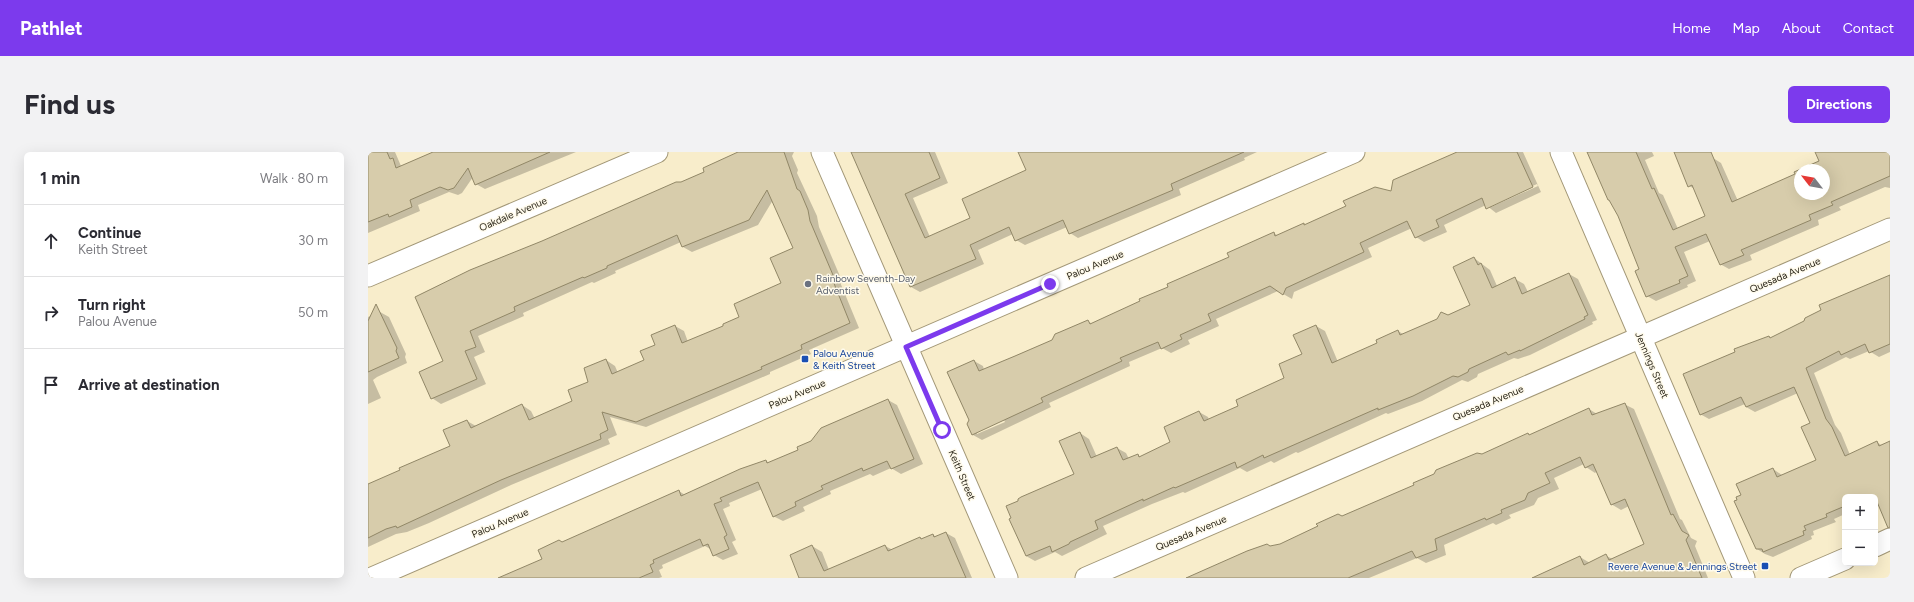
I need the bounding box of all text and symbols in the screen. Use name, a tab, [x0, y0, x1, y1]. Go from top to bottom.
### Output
text: Pathlet	[20, 17, 83, 40]
text: Home	[1672, 20, 1711, 37]
text: Map	[1733, 20, 1760, 37]
text: About	[1782, 20, 1821, 37]
text: Contact	[1843, 20, 1894, 37]
button: Directions	[1788, 86, 1890, 123]
text: Find us	[24, 87, 115, 121]
north arrow	[1794, 164, 1830, 200]
text: 1 min	[40, 168, 80, 188]
text: Walk · 80 m	[260, 171, 328, 186]
street label: Oakdale Avenue	[477, 194, 549, 234]
text: Continue	[78, 224, 141, 242]
icon: ahead	[40, 230, 62, 252]
text: 30 m	[298, 233, 328, 248]
text: Keith Street	[78, 242, 148, 257]
street label: Palou Avenue	[1065, 247, 1126, 283]
street label: Quesada Avenue	[1748, 254, 1823, 296]
place label: Rainbow Seventh-Day Adventist	[816, 272, 916, 297]
route end	[1041, 275, 1059, 293]
marker: Rainbow Seventh-Day Adventist	[803, 279, 813, 289]
text: Turn right	[78, 296, 146, 314]
icon: right	[40, 302, 62, 324]
text: 50 m	[298, 305, 328, 320]
text: Palou Avenue	[78, 314, 157, 329]
street label: Jennings Street	[1632, 330, 1672, 400]
place label: Palou Avenue & Keith Street	[813, 347, 876, 372]
marker: Palou Avenue & Keith Street	[800, 354, 810, 364]
icon: arrive	[40, 374, 62, 396]
text: Arrive at destination	[78, 376, 219, 394]
street label: Palou Avenue	[767, 376, 828, 412]
street label: Quesada Avenue	[1451, 382, 1526, 424]
route start	[933, 421, 951, 439]
street label: Keith Street	[946, 448, 979, 502]
map controls	[1842, 494, 1878, 566]
button: +	[1842, 494, 1878, 530]
street label: Palou Avenue	[470, 505, 531, 541]
street label: Quesada Avenue	[1154, 512, 1229, 554]
button: −	[1842, 530, 1878, 566]
place label: Revere Avenue & Jennings Street	[1608, 560, 1757, 573]
marker: Revere Avenue & Jennings Street	[1760, 561, 1770, 571]

